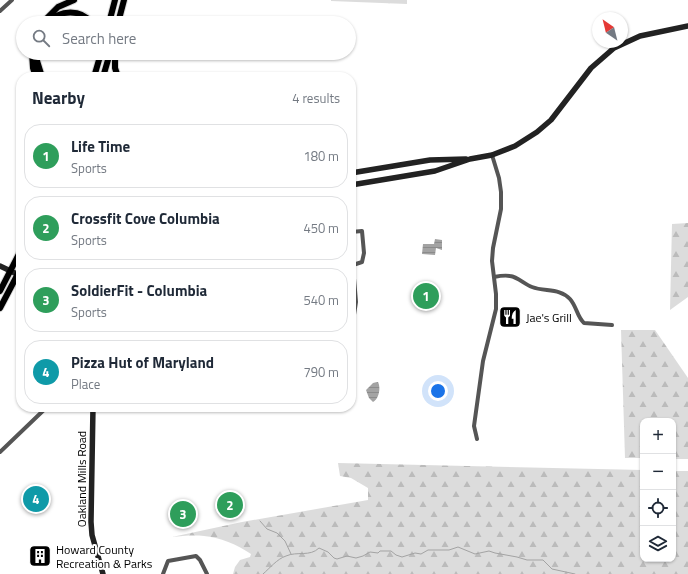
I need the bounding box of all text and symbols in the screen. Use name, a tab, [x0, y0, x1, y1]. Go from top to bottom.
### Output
north arrow	[592, 12, 628, 48]
search box	[16, 16, 356, 60]
icon: search	[30, 27, 52, 49]
text: Search here	[62, 27, 136, 50]
text: Nearby	[32, 85, 85, 111]
text: 4 results	[292, 88, 340, 108]
text: Life Time	[71, 135, 130, 158]
text: 1	[42, 146, 50, 166]
text: 180 m	[303, 146, 339, 166]
text: Sports	[71, 158, 107, 178]
text: Crossfit Cove Columbia	[71, 207, 220, 230]
text: 2	[42, 218, 50, 238]
text: 450 m	[303, 218, 339, 238]
text: Sports	[71, 230, 107, 250]
text: SoldierFit - Columbia	[71, 279, 207, 302]
pin: 1	[413, 281, 439, 311]
text: 3	[42, 290, 50, 310]
text: 540 m	[303, 290, 339, 310]
text: Sports	[71, 302, 107, 322]
restaurant icon: Jae's Grill	[497, 304, 523, 330]
place label: Jae's Grill	[526, 308, 572, 327]
text: Pizza Hut of Maryland	[71, 351, 214, 374]
text: 4	[42, 362, 50, 382]
text: 790 m	[303, 362, 339, 382]
text: Place	[71, 374, 100, 394]
your location	[428, 381, 448, 401]
map controls	[640, 418, 676, 562]
button: +	[640, 418, 676, 454]
street label: Oakland Mills Road	[72, 431, 91, 527]
button: −	[640, 454, 676, 490]
pin: 4	[23, 484, 49, 514]
pin: 2	[217, 490, 243, 520]
button: locate	[640, 490, 676, 526]
pin: 3	[170, 499, 196, 529]
button: layers	[640, 526, 676, 562]
place label: Howard County Recreation & Parks	[56, 540, 153, 573]
building icon: Howard County Recreation & Parks	[27, 543, 53, 569]

